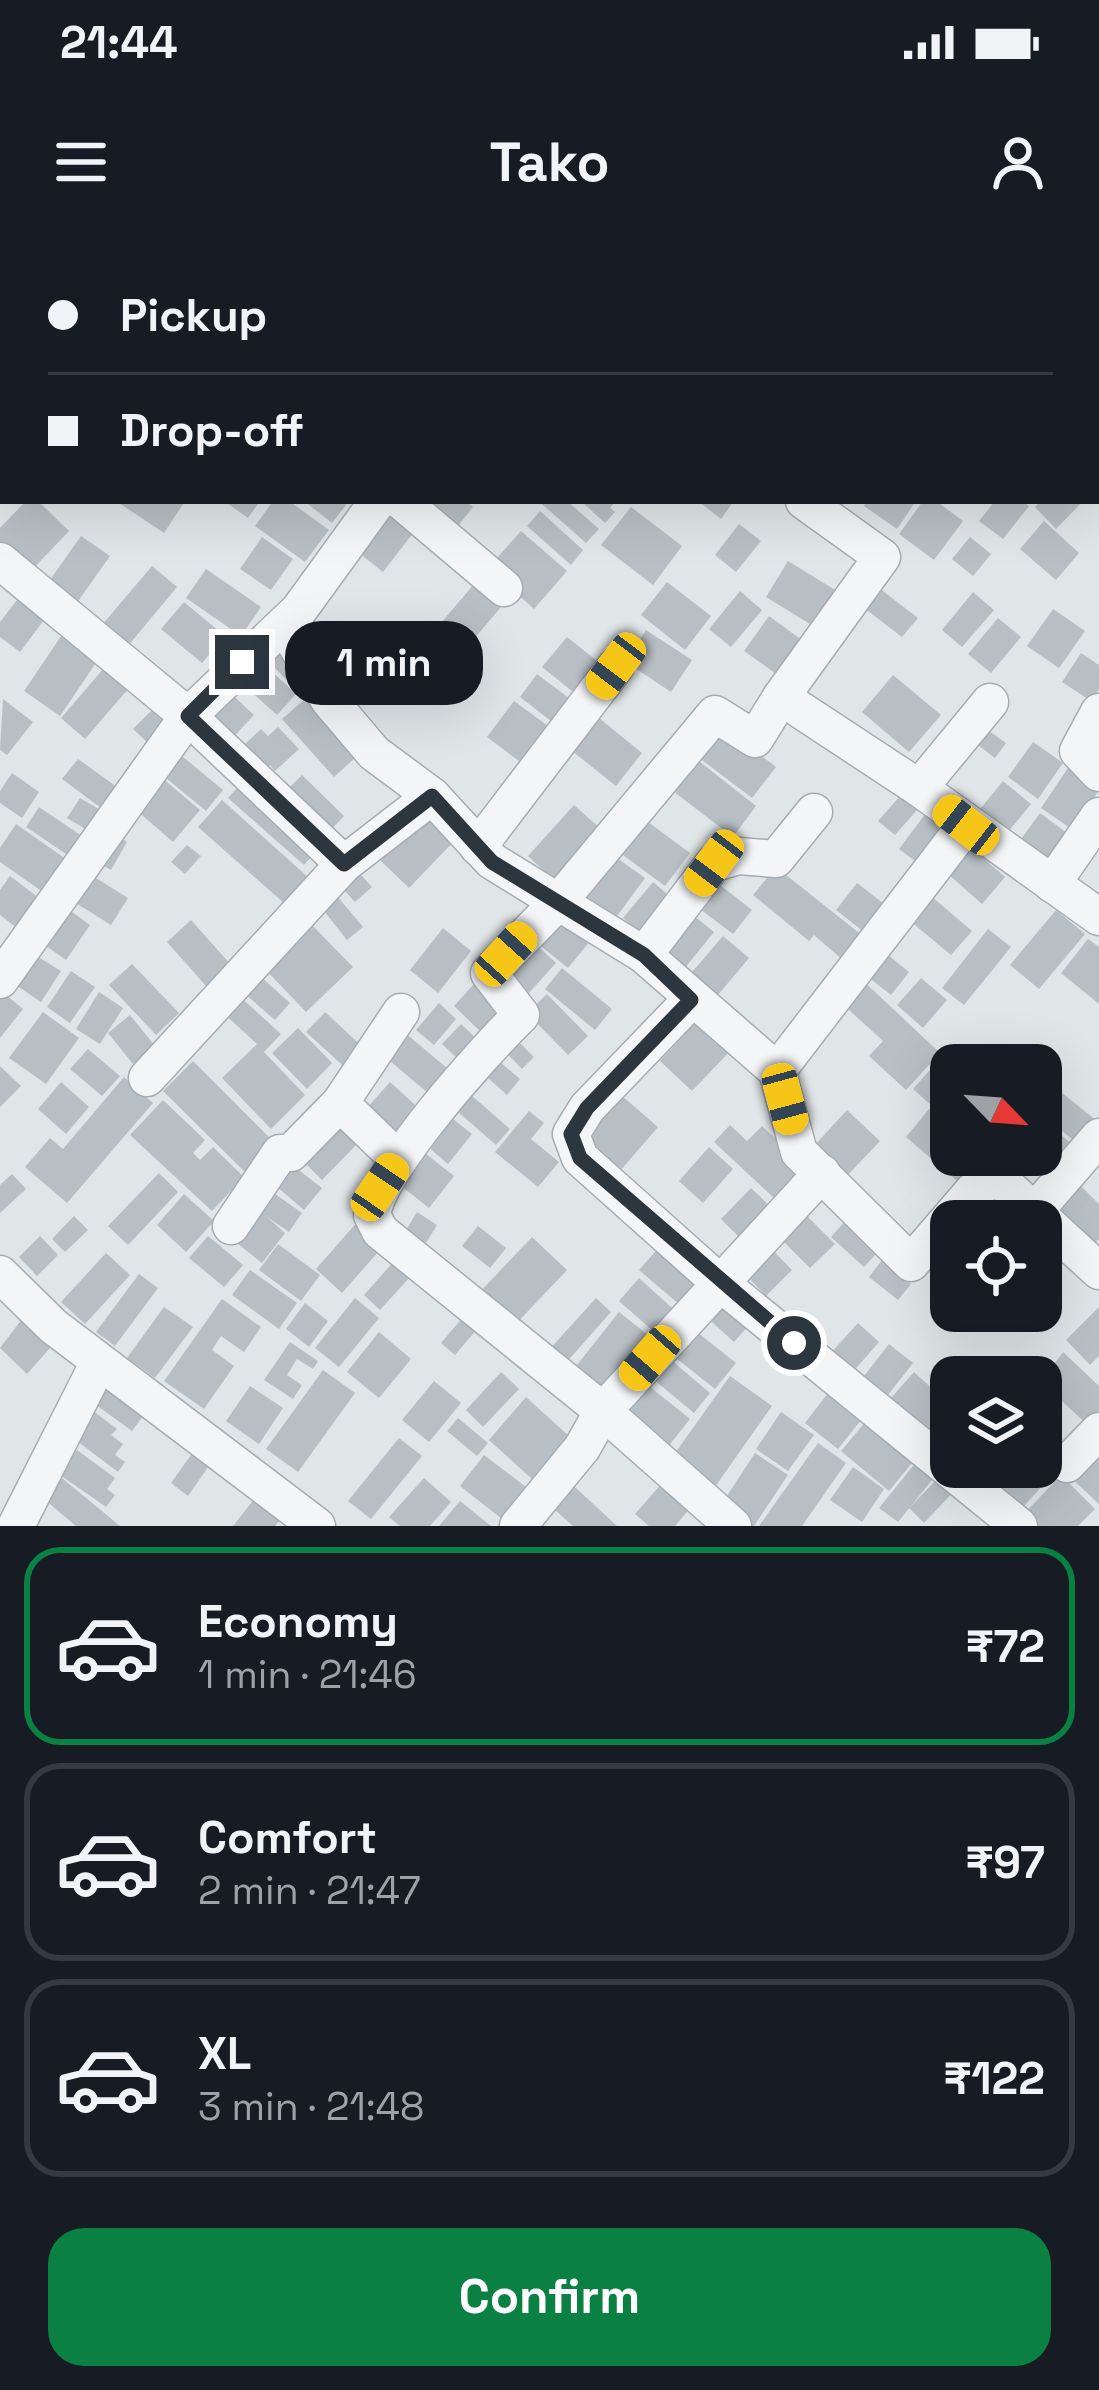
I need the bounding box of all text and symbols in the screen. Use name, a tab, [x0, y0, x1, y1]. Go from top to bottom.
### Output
text: 21:44	[60, 14, 178, 71]
text: Tako	[489, 128, 610, 197]
icon: menu	[48, 129, 114, 195]
icon: person	[985, 129, 1051, 195]
text: Pickup	[120, 287, 267, 344]
text: Drop-off	[120, 402, 304, 459]
callout: 1 min	[284, 620, 482, 704]
car	[580, 626, 652, 706]
route end	[215, 635, 269, 689]
text: 1 min	[336, 638, 432, 687]
car	[927, 789, 1005, 861]
car	[678, 823, 750, 903]
car	[469, 915, 543, 993]
north arrow	[930, 1044, 1062, 1176]
map controls	[930, 1044, 1062, 1488]
car	[758, 1060, 812, 1138]
car	[345, 1147, 415, 1227]
button: locate	[930, 1200, 1062, 1332]
route start	[767, 1316, 821, 1370]
car	[613, 1319, 687, 1397]
button: layers	[930, 1356, 1062, 1488]
icon: car	[54, 1592, 162, 1700]
text: Economy	[198, 1593, 398, 1650]
text: ₹72	[966, 1618, 1045, 1675]
text: 1 min · 21:46	[198, 1650, 417, 1699]
icon: car	[54, 1808, 162, 1916]
text: Comfort	[198, 1809, 377, 1866]
text: ₹97	[965, 1834, 1045, 1891]
text: 2 min · 21:47	[198, 1866, 421, 1915]
icon: car	[54, 2024, 162, 2132]
text: XL	[198, 2025, 251, 2082]
text: ₹122	[943, 2050, 1045, 2107]
text: 3 min · 21:48	[198, 2082, 424, 2131]
button: Confirm	[48, 2228, 1051, 2366]

